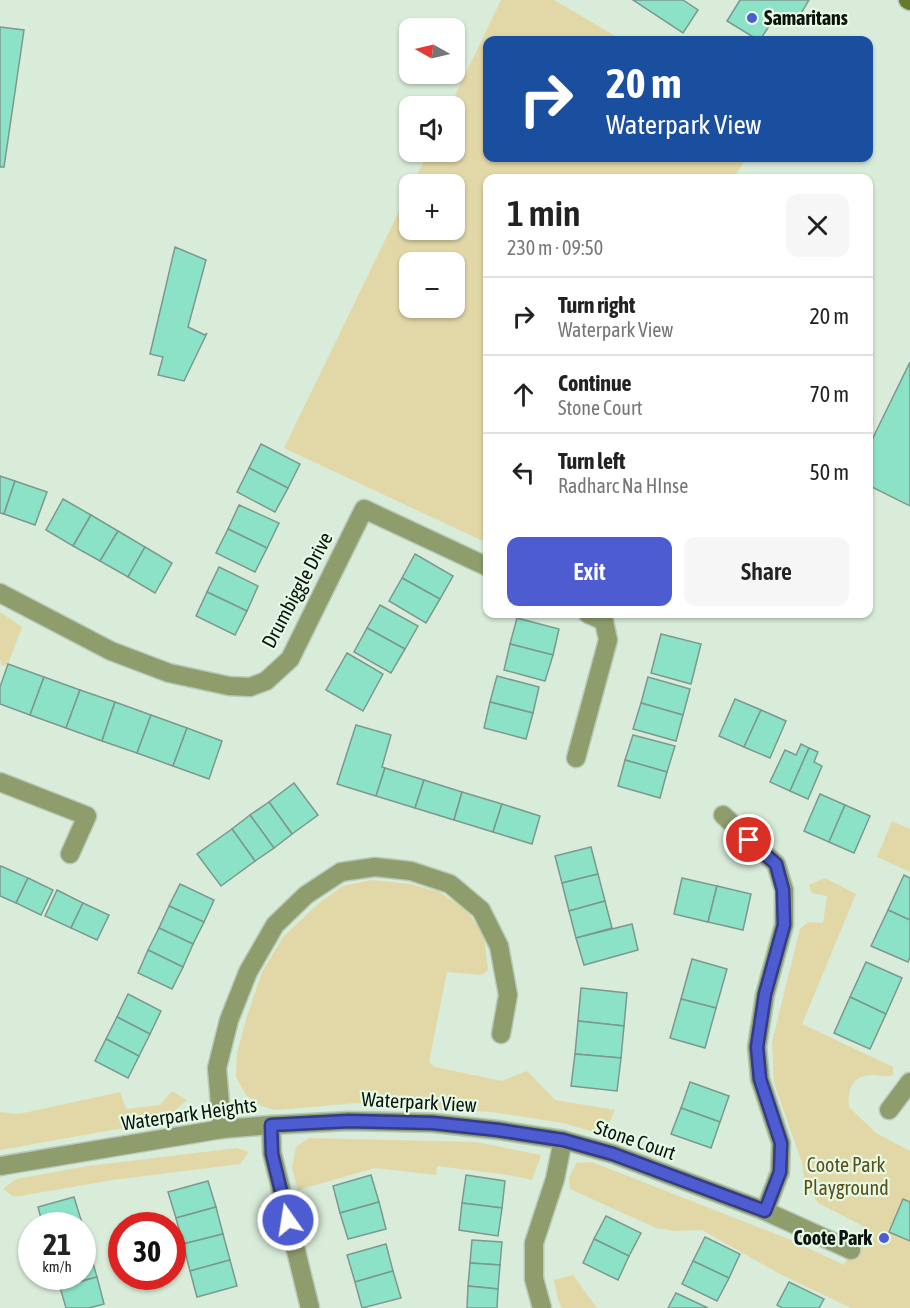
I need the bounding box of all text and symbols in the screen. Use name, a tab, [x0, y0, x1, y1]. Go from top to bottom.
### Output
place label: Samaritans	[764, 6, 848, 29]
marker: Samaritans	[745, 11, 759, 25]
north arrow	[399, 18, 465, 84]
map controls	[399, 18, 465, 318]
text: 20 m	[606, 59, 681, 107]
icon: right	[507, 60, 585, 138]
button: sound	[399, 96, 465, 162]
text: Waterpark View	[606, 109, 762, 140]
button: +	[399, 174, 465, 240]
text: 1 min	[507, 192, 581, 234]
button: close	[786, 194, 849, 257]
text: 230 m · 09:50	[507, 236, 603, 259]
button: −	[399, 252, 465, 318]
text: Turn right	[558, 292, 635, 318]
icon: right	[507, 300, 540, 333]
text: 20 m	[809, 303, 849, 329]
text: Waterpark View	[558, 318, 673, 341]
text: Continue	[558, 370, 632, 396]
icon: ahead	[507, 378, 540, 411]
text: 70 m	[809, 381, 849, 407]
text: Stone Court	[558, 396, 642, 419]
text: Turn left	[558, 448, 625, 474]
icon: left	[507, 456, 540, 489]
text: 50 m	[809, 459, 849, 485]
text: Radharc Na HInse	[558, 474, 688, 497]
street label: Drumbiggle Drive	[256, 528, 337, 652]
button: Exit	[507, 537, 672, 606]
button: Share	[684, 537, 849, 606]
pin	[723, 814, 774, 865]
icon: arrive	[732, 823, 765, 856]
street label: Waterpark View	[361, 1087, 477, 1116]
street label: Waterpark Heights	[120, 1093, 258, 1134]
street label: Stone Court	[592, 1115, 679, 1164]
park label: Coote Park Playground	[803, 1153, 889, 1199]
position arrow	[256, 1188, 320, 1252]
speed limit sign: 30	[108, 1212, 186, 1290]
place label: Coote Park	[793, 1226, 872, 1249]
text: 21	[43, 1227, 71, 1261]
marker: Coote Park	[877, 1231, 891, 1245]
text: km/h	[42, 1258, 72, 1275]

